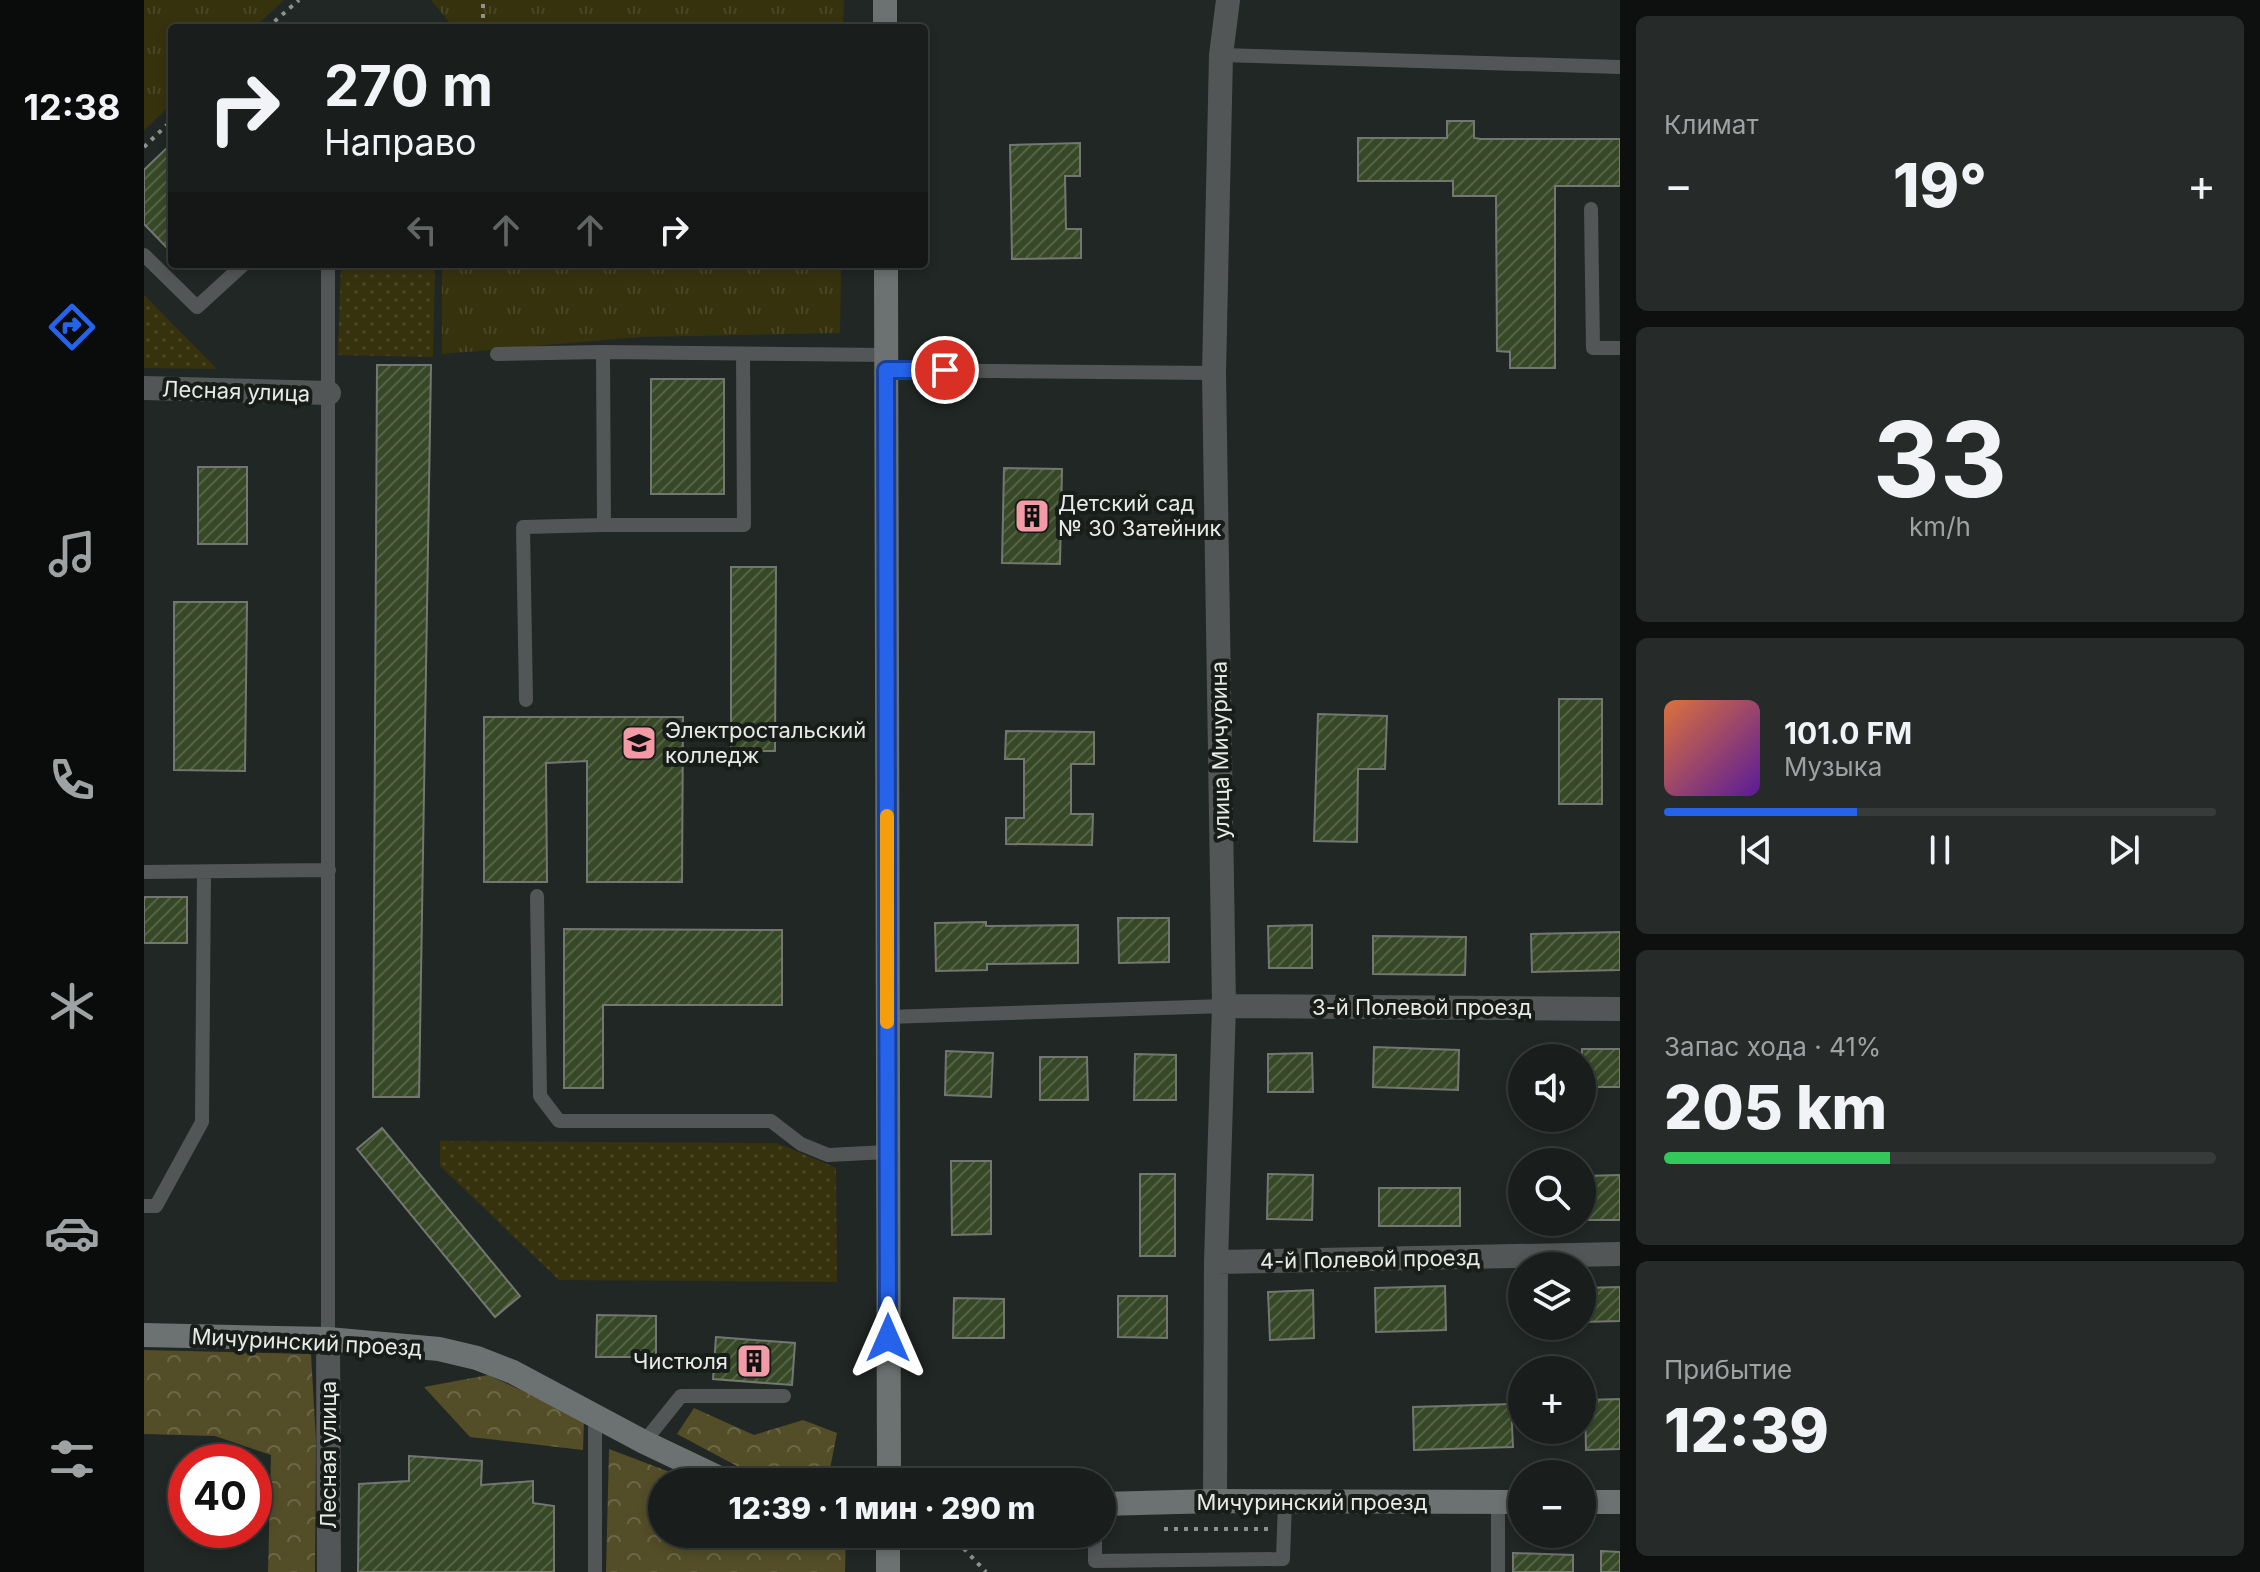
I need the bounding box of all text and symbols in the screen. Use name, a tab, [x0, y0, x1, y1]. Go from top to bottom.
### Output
text: 270 m	[324, 52, 493, 120]
icon: right	[192, 56, 296, 160]
text: 12:38	[24, 85, 120, 129]
text: Климат	[1664, 109, 1759, 140]
text: Направо	[324, 120, 477, 164]
text: 19°	[1893, 149, 1987, 221]
text: −	[1664, 158, 1693, 212]
text: +	[2187, 158, 2216, 212]
icon: left	[400, 208, 444, 252]
icon: ahead	[484, 208, 528, 252]
icon: ahead	[568, 208, 612, 252]
icon: right	[652, 208, 696, 252]
icon: directions	[44, 299, 100, 355]
pin	[911, 336, 979, 404]
icon: arrive	[923, 348, 967, 392]
street label: Лесная улица	[162, 375, 310, 407]
text: 33	[1873, 396, 2007, 522]
place label: Детский сад № 30 Затейник	[1058, 490, 1222, 541]
building icon: Детский сад № 30 Затейник	[1013, 497, 1051, 535]
text: km/h	[1909, 511, 1971, 542]
icon: music	[44, 526, 100, 582]
street label: улица Мичурина	[1205, 661, 1235, 839]
text: 101.0 FM	[1784, 715, 1912, 751]
place label: Электростальский колледж	[665, 717, 866, 768]
school or university icon: Электростальский колледж	[620, 724, 658, 762]
text: Музыка	[1784, 751, 1882, 782]
icon: phone	[44, 752, 100, 808]
icon: previous	[1734, 828, 1778, 872]
icon: pause	[1918, 828, 1962, 872]
icon: next	[2102, 828, 2146, 872]
icon: climate	[44, 978, 100, 1034]
street label: 3-й Полевой проезд	[1312, 994, 1532, 1020]
text: Запас хода · 41%	[1664, 1031, 1881, 1062]
map controls	[1508, 1044, 1596, 1548]
button: sound	[1508, 1044, 1596, 1132]
text: 205 km	[1664, 1071, 1887, 1143]
button: search	[1508, 1148, 1596, 1236]
icon: car	[44, 1205, 100, 1261]
street label: 4-й Полевой проезд	[1260, 1244, 1481, 1274]
button: layers	[1508, 1252, 1596, 1340]
position arrow	[846, 1296, 930, 1380]
street label: Мичуринский проезд	[191, 1323, 423, 1361]
building icon: Чистюля	[735, 1342, 773, 1380]
place label: Чистюля	[633, 1348, 728, 1374]
text: Прибытие	[1664, 1354, 1792, 1385]
button: +	[1508, 1356, 1596, 1444]
street label: Лесная улица	[315, 1381, 341, 1529]
text: 12:39	[1664, 1394, 1829, 1466]
icon: filters	[44, 1431, 100, 1487]
speed limit sign: 40	[168, 1444, 272, 1548]
button: −	[1508, 1460, 1596, 1548]
street label: Мичуринский проезд	[1197, 1489, 1428, 1515]
text: 12:39 · 1 мин · 290 m	[729, 1490, 1035, 1526]

